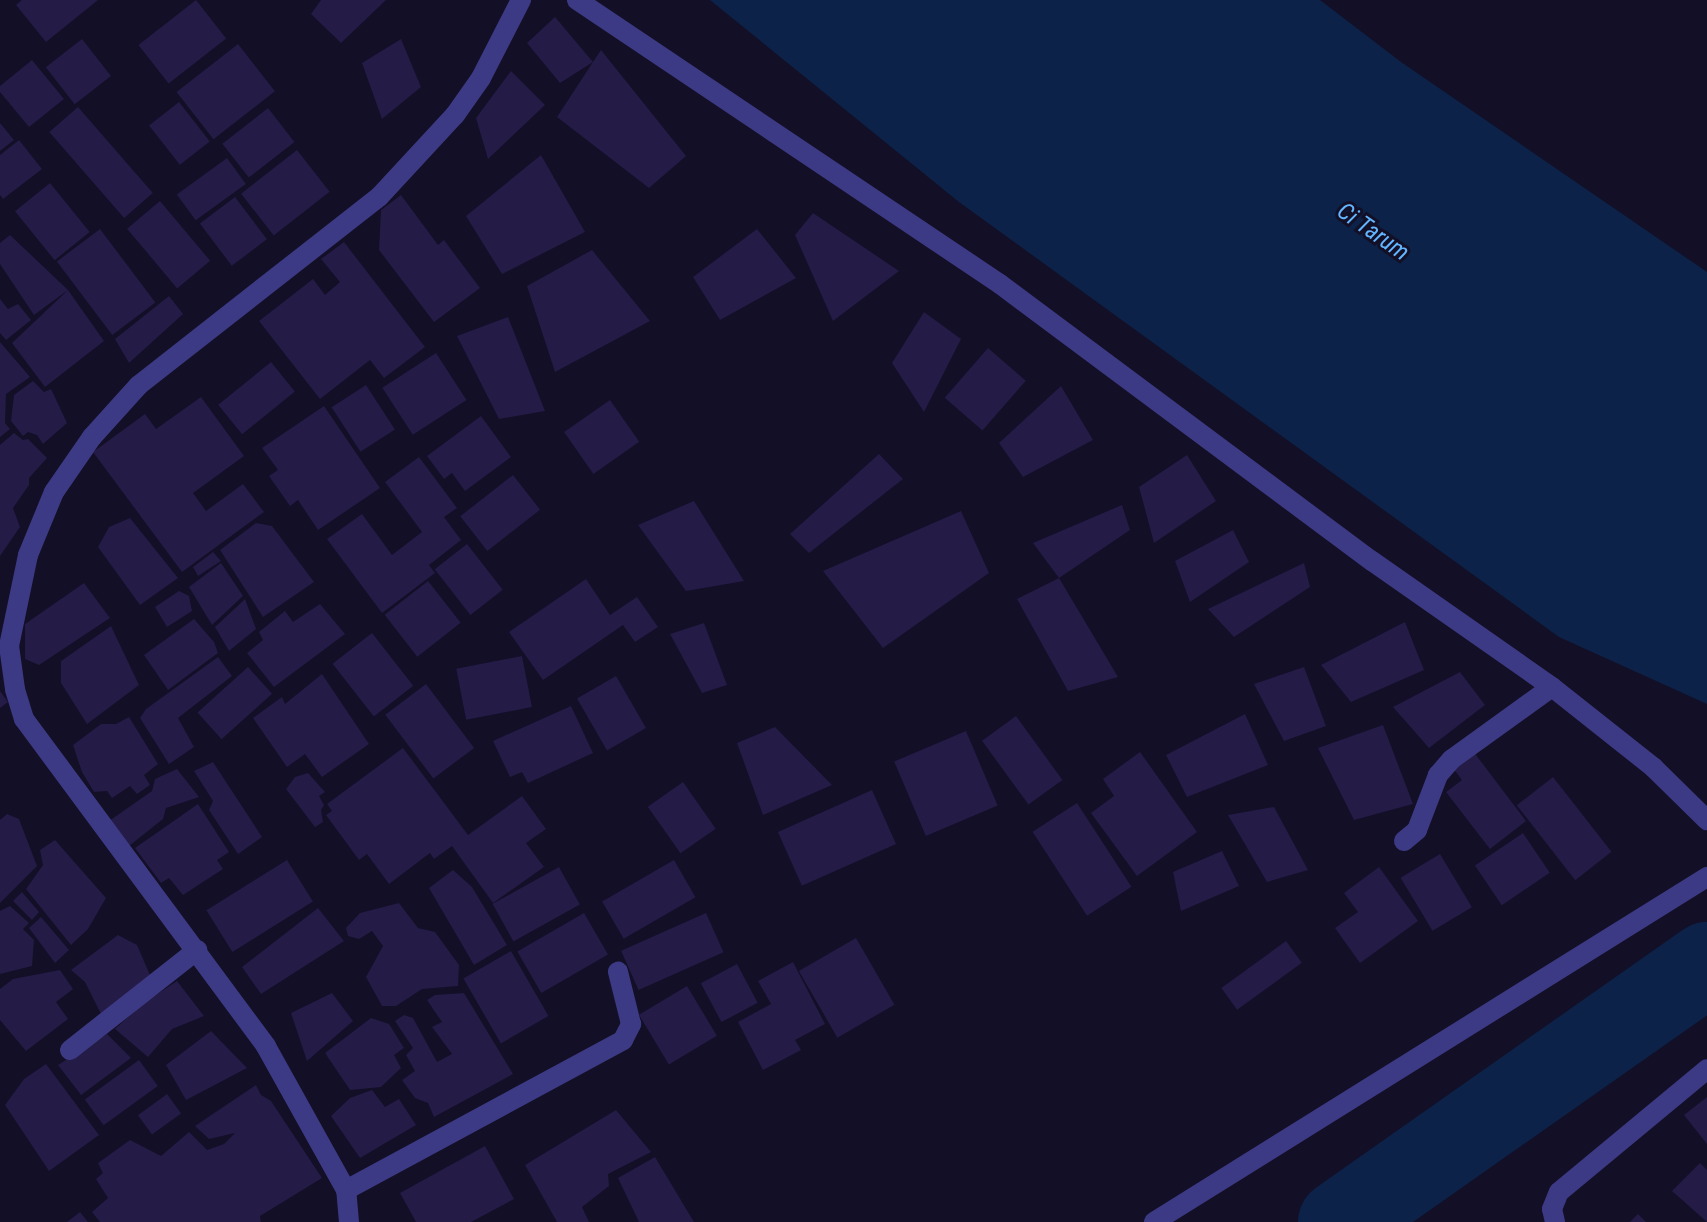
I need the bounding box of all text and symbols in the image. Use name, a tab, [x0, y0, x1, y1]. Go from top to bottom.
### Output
water label: Ci Tarum	[1331, 197, 1415, 267]

